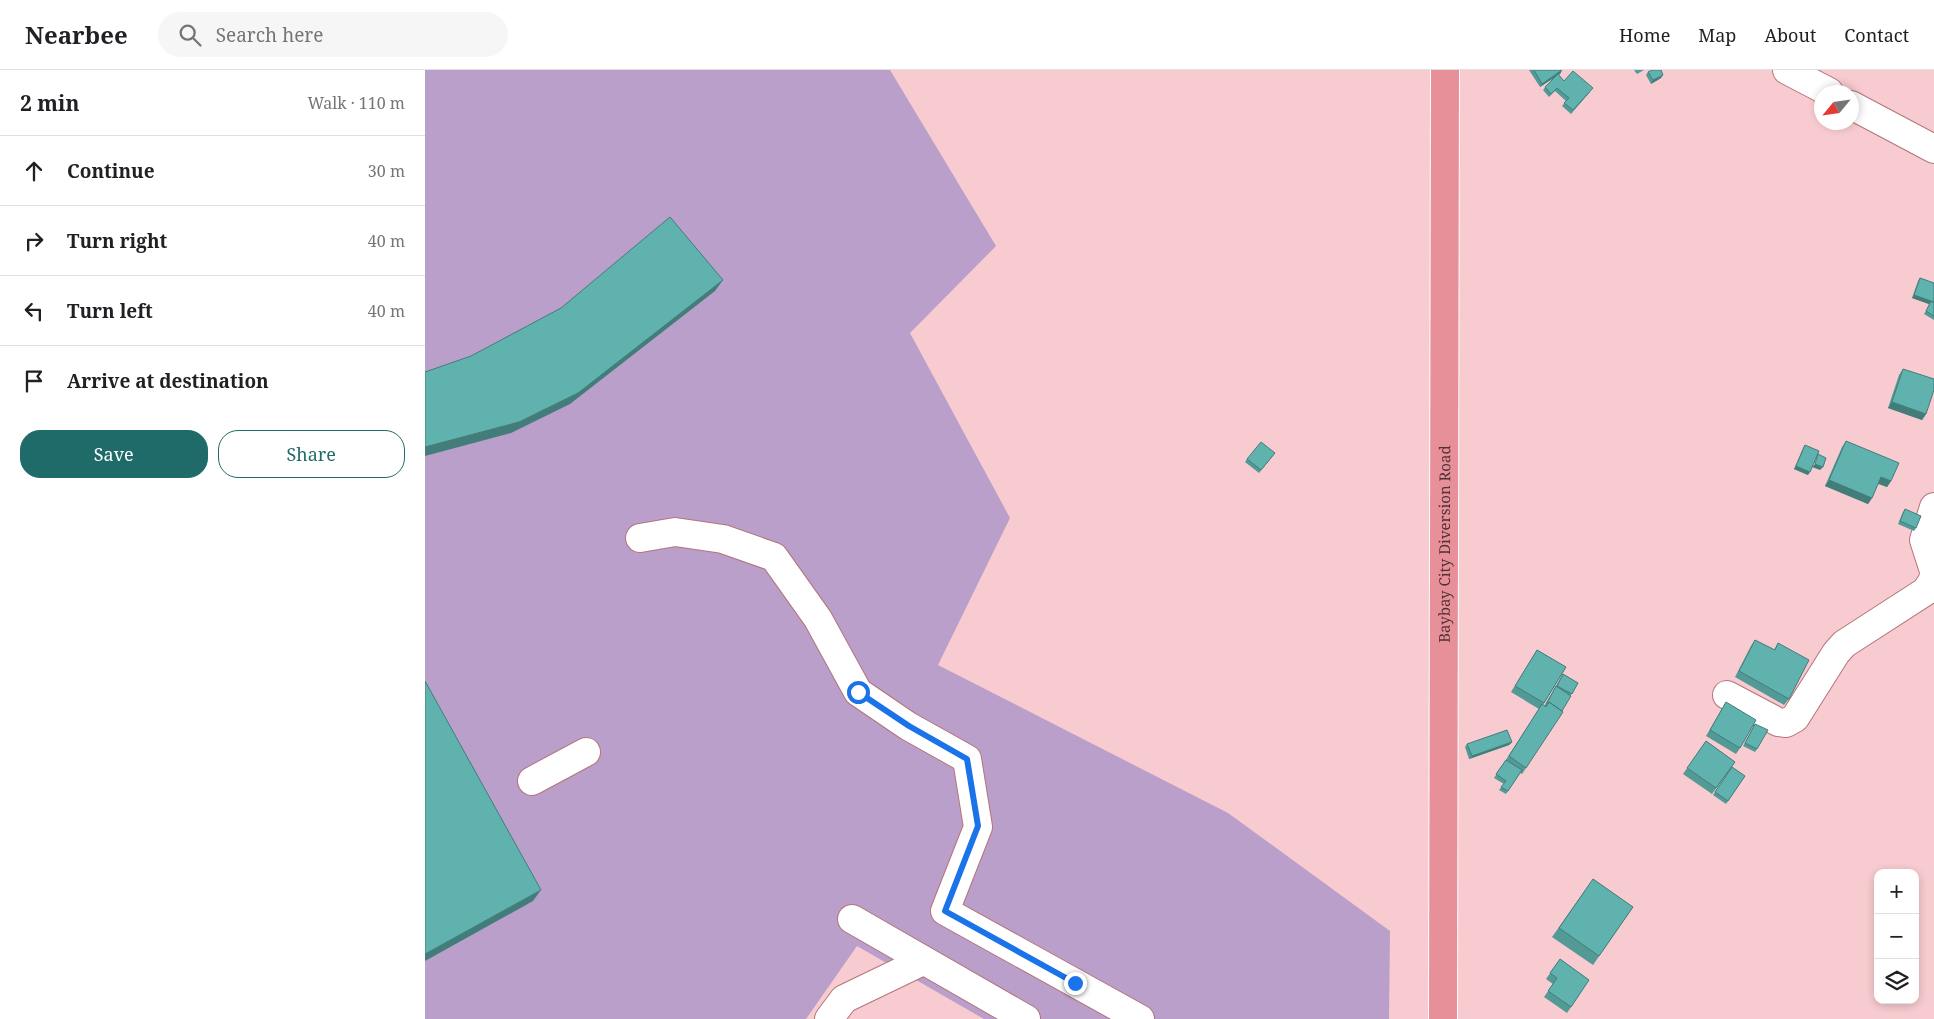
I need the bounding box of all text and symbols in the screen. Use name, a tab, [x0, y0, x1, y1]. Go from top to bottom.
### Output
search box	[158, 12, 508, 57]
text: Nearbee	[25, 18, 128, 51]
icon: search	[176, 21, 204, 49]
text: Search here	[216, 22, 323, 48]
text: Home	[1619, 23, 1670, 47]
text: Map	[1698, 23, 1736, 47]
text: About	[1764, 23, 1816, 47]
text: Contact	[1844, 23, 1909, 47]
north arrow	[1814, 85, 1859, 130]
text: 2 min	[20, 89, 79, 117]
text: Walk · 110 m	[308, 92, 405, 114]
icon: ahead	[20, 157, 48, 185]
text: Continue	[67, 158, 155, 184]
text: 30 m	[368, 160, 405, 182]
icon: right	[20, 227, 48, 255]
text: Turn right	[67, 228, 167, 254]
text: 40 m	[368, 230, 405, 252]
icon: left	[20, 297, 48, 325]
text: Turn left	[67, 298, 153, 324]
text: 40 m	[368, 300, 405, 322]
icon: arrive	[20, 367, 48, 395]
text: Arrive at destination	[67, 368, 269, 394]
button: Save	[20, 430, 208, 478]
button: Share	[218, 430, 405, 478]
street label: Baybay City Diversion Road	[1434, 445, 1454, 643]
route start	[847, 681, 870, 704]
map controls	[1874, 869, 1919, 1004]
button: +	[1874, 869, 1919, 914]
button: −	[1874, 914, 1919, 959]
button: layers	[1874, 959, 1919, 1004]
route end	[1064, 972, 1087, 995]

